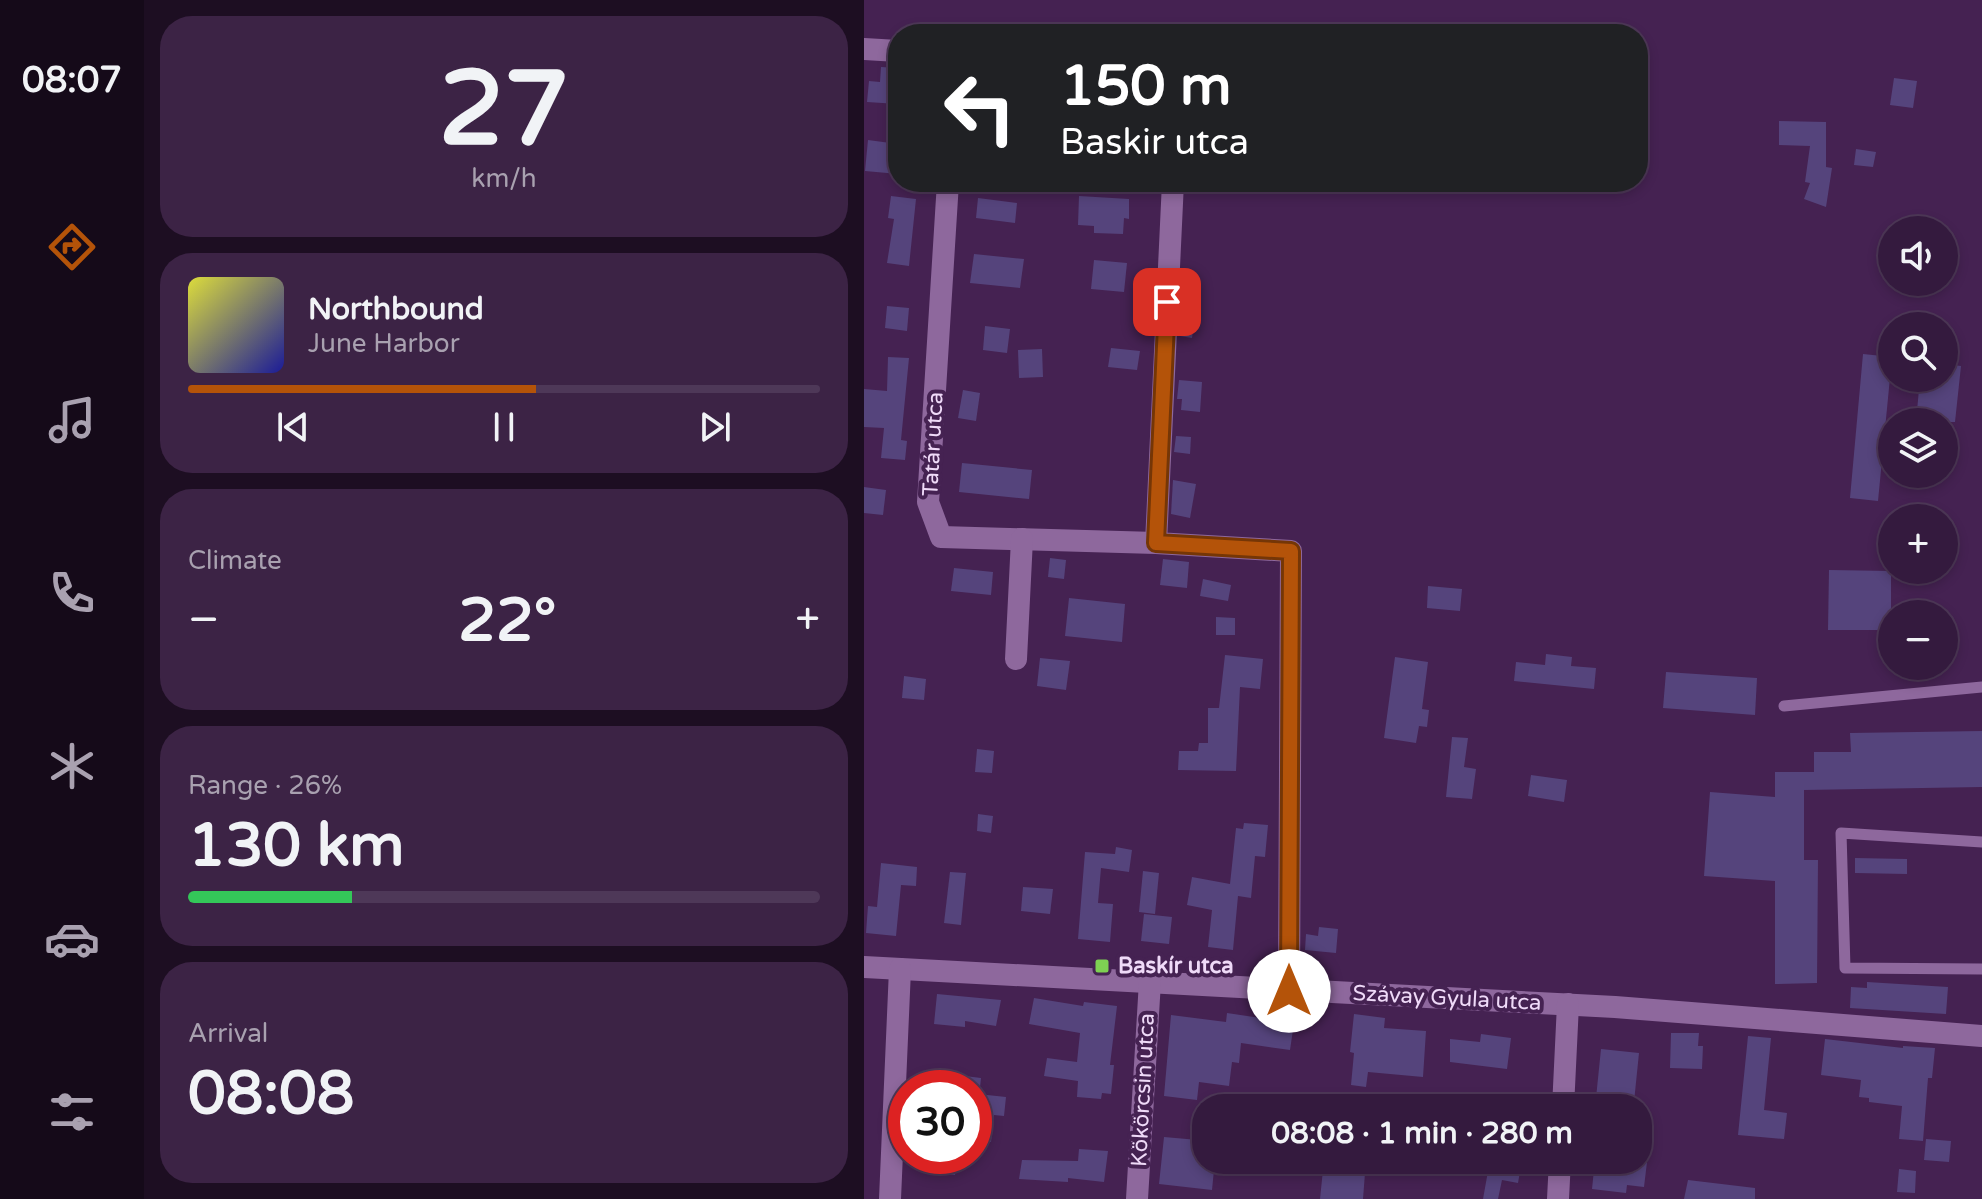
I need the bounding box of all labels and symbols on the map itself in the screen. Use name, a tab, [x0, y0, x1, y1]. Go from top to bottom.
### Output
pin	[1133, 268, 1201, 336]
street label: Tatár utca	[917, 391, 949, 497]
position arrow	[1247, 949, 1331, 1033]
place label: Baskír utca	[1118, 953, 1234, 979]
marker: Baskír utca	[1093, 957, 1111, 975]
street label: Szávay Gyula utca	[1352, 980, 1542, 1016]
street label: Kökörcsin utca	[1126, 1012, 1160, 1168]
speed limit sign: 30	[888, 1070, 992, 1174]

